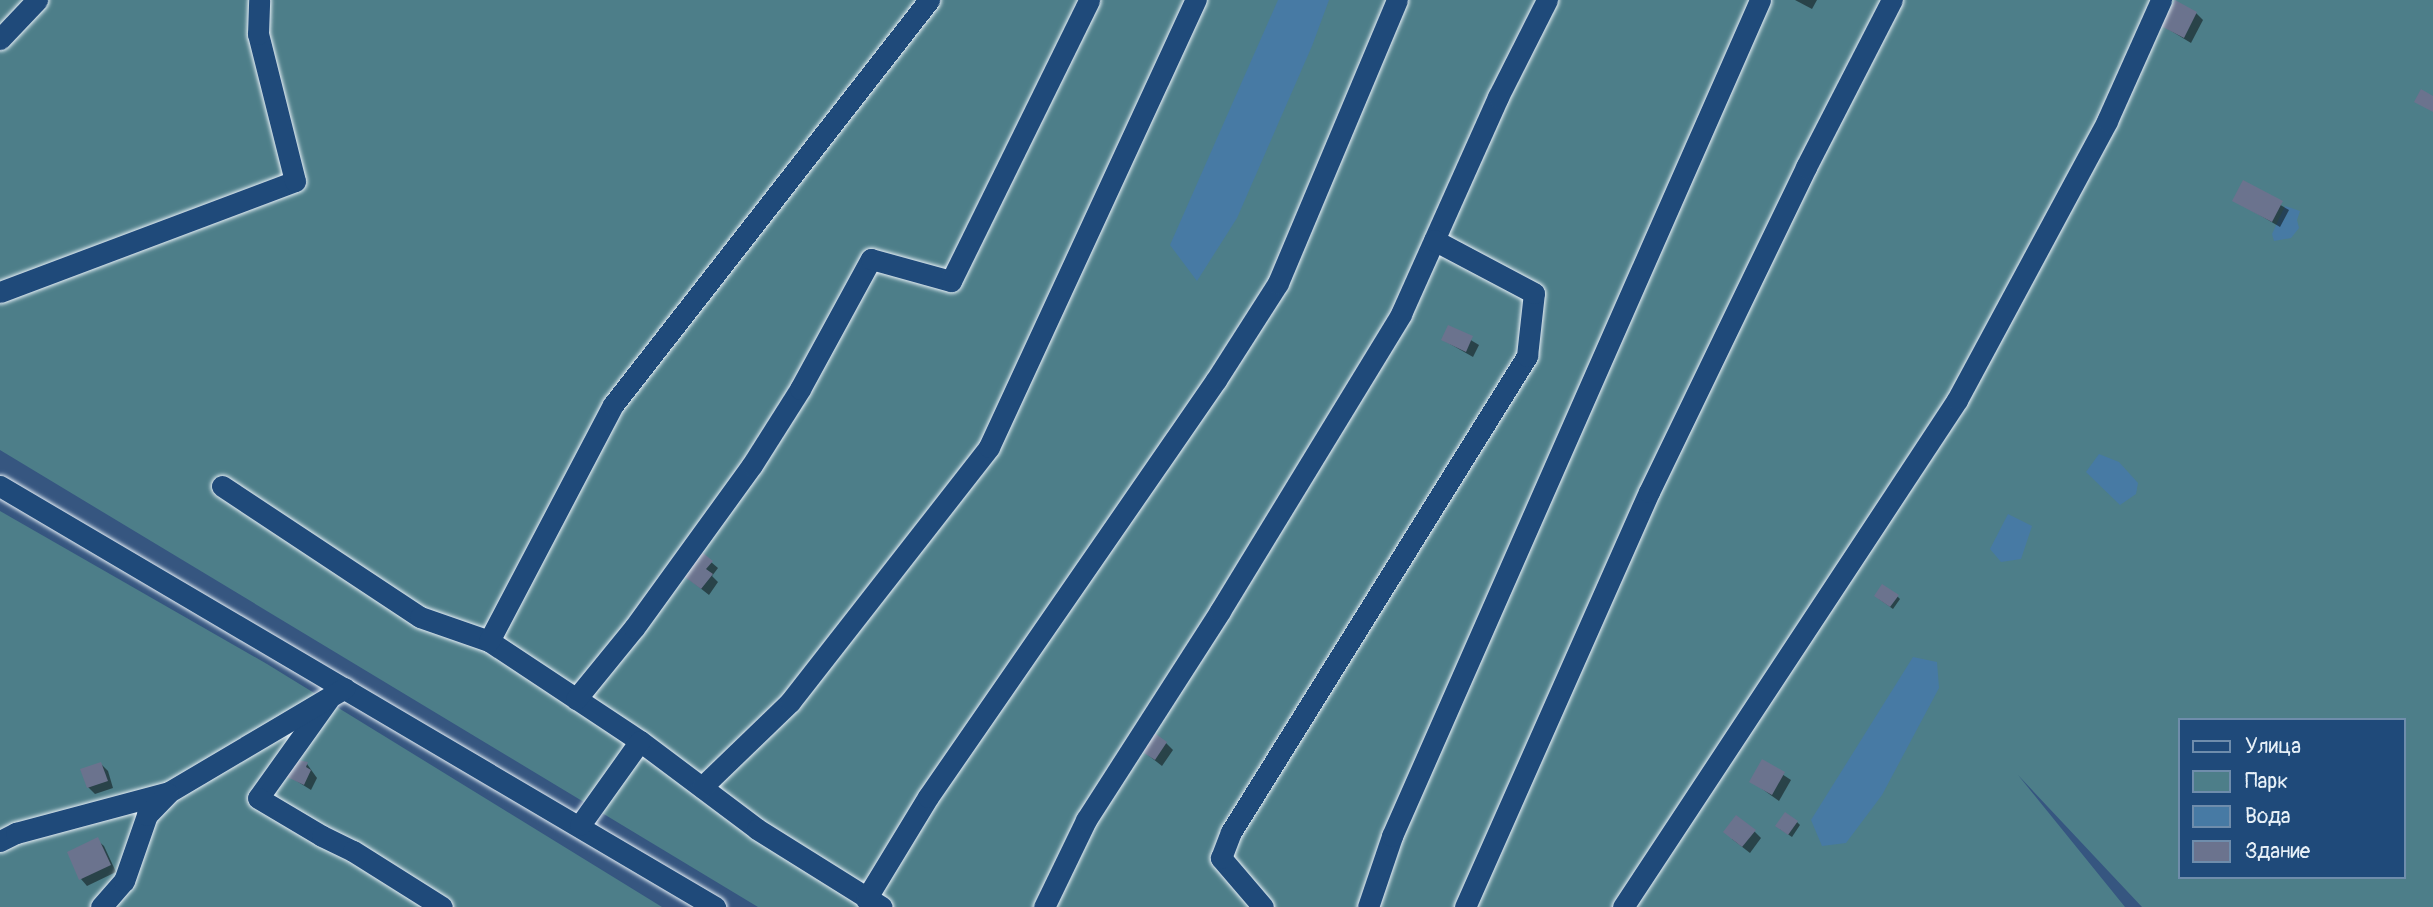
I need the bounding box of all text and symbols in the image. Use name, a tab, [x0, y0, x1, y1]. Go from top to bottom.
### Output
legend	[2178, 718, 2405, 879]
text: Улица	[2245, 733, 2301, 760]
text: Парк	[2245, 768, 2288, 795]
text: Вода	[2245, 803, 2291, 830]
text: Здание	[2245, 838, 2310, 865]

